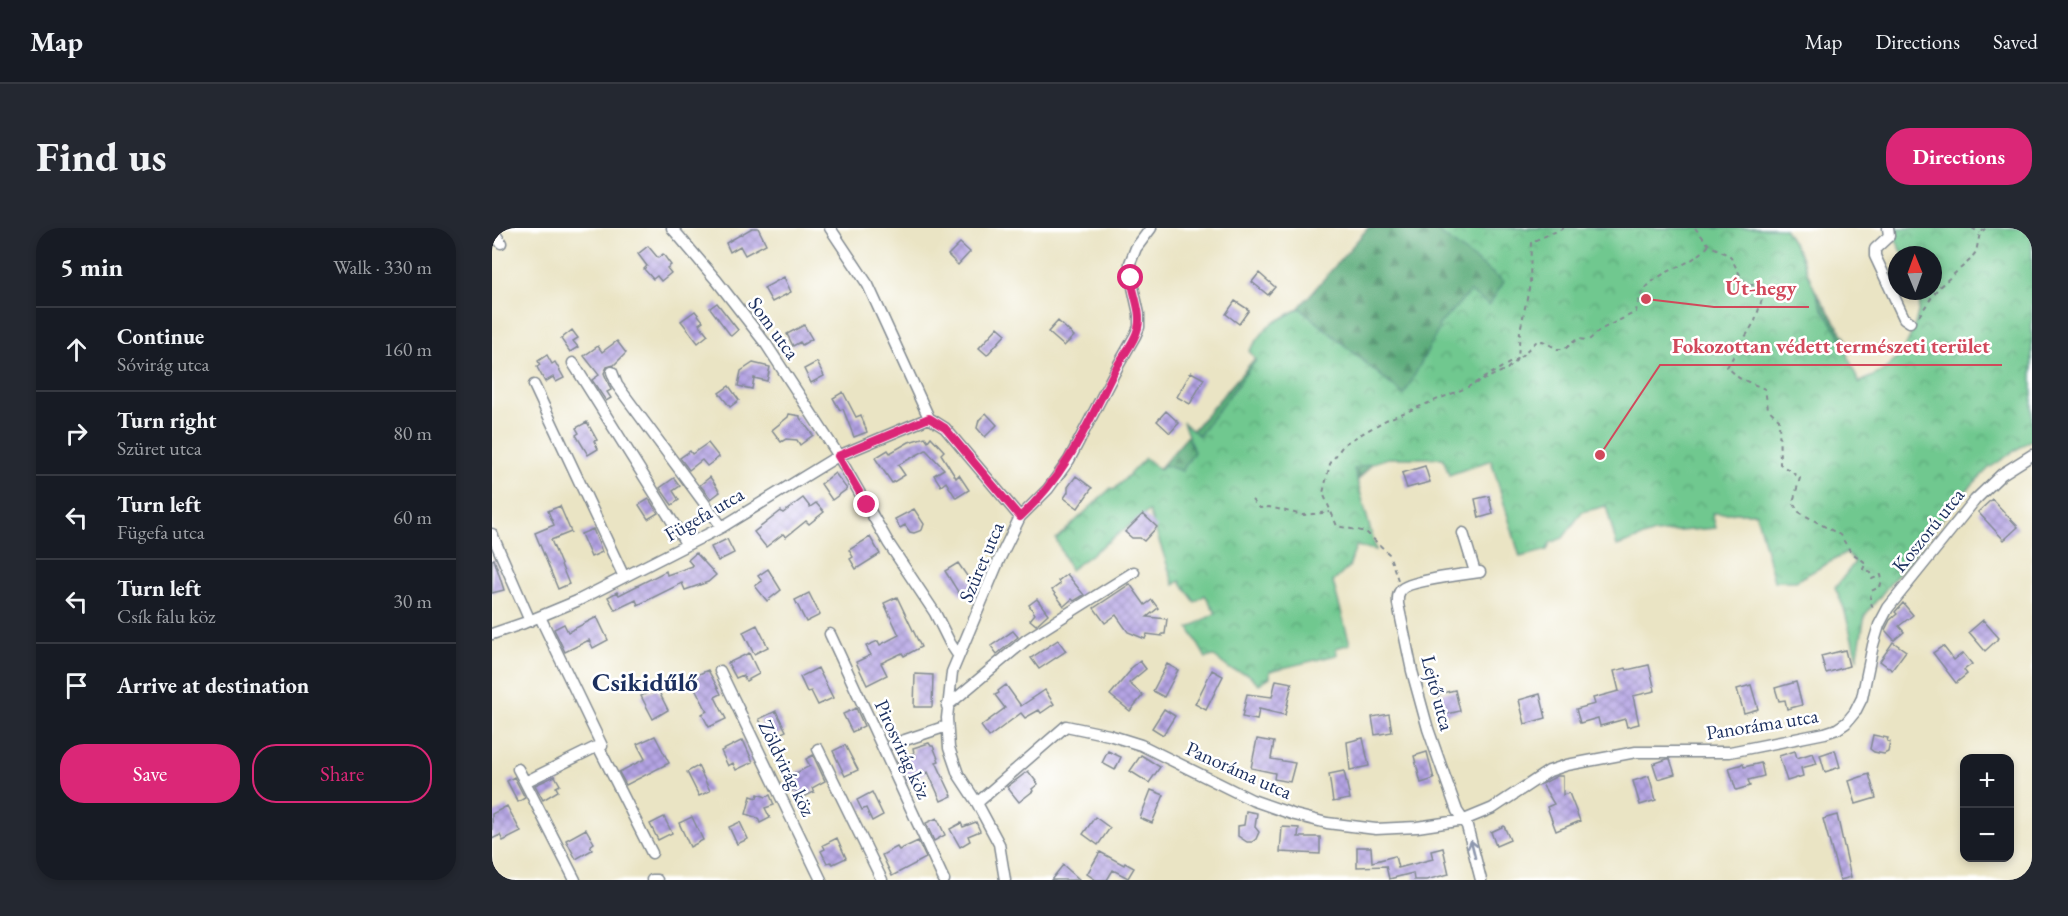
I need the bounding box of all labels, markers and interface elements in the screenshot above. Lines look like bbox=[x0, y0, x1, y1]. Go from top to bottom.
text: Map bbox=[30, 23, 83, 59]
text: Map bbox=[1805, 28, 1842, 55]
text: Directions bbox=[1875, 28, 1960, 55]
text: Saved bbox=[1993, 28, 2038, 55]
button: Directions bbox=[1886, 128, 2032, 185]
text: Find us bbox=[36, 129, 167, 184]
north arrow bbox=[1888, 246, 1942, 300]
text: 5 min bbox=[60, 250, 123, 284]
text: Walk · 330 m bbox=[333, 254, 432, 280]
route start bbox=[1117, 264, 1143, 290]
callout: Út-hegy bbox=[1714, 268, 1809, 307]
text: Út-hegy bbox=[1725, 274, 1798, 301]
street label: Som utca bbox=[742, 291, 806, 365]
text: Continue bbox=[117, 322, 204, 351]
callout: Fokozottan védett természeti terület bbox=[1660, 326, 2002, 365]
text: Fokozottan védett természeti terület bbox=[1672, 332, 1990, 359]
icon: ahead bbox=[60, 333, 93, 366]
text: 160 m bbox=[384, 336, 432, 362]
text: Sóvirág utca bbox=[117, 351, 210, 377]
text: Turn right bbox=[117, 406, 216, 435]
icon: right bbox=[60, 417, 93, 450]
text: 80 m bbox=[393, 420, 432, 446]
text: Szüret utca bbox=[117, 435, 202, 461]
street label: Fügefa utca bbox=[659, 481, 749, 547]
street label: Koszorú utca bbox=[1886, 482, 1970, 578]
text: Turn left bbox=[117, 490, 201, 519]
route end bbox=[853, 491, 879, 517]
icon: left bbox=[60, 501, 93, 534]
text: 60 m bbox=[393, 504, 432, 530]
street label: Szüret utca bbox=[952, 518, 1010, 606]
text: Fügefa utca bbox=[117, 519, 205, 545]
text: Turn left bbox=[117, 574, 201, 603]
icon: left bbox=[60, 585, 93, 618]
text: 30 m bbox=[393, 588, 432, 614]
text: Csík falu köz bbox=[117, 603, 216, 629]
street label: Lejtő utca bbox=[1416, 653, 1461, 733]
district label: Csikidűlő bbox=[592, 665, 698, 699]
icon: arrive bbox=[60, 669, 93, 702]
text: Arrive at destination bbox=[117, 671, 309, 700]
street label: Pirosvirág köz bbox=[869, 695, 937, 803]
street label: Panoráma utca bbox=[1704, 702, 1820, 746]
street label: Zöldvirág köz bbox=[752, 716, 822, 821]
street label: Panoráma utca bbox=[1182, 735, 1296, 805]
button: Save bbox=[60, 744, 240, 803]
button: Share bbox=[252, 744, 432, 803]
map controls bbox=[1960, 754, 2014, 862]
button: + bbox=[1960, 754, 2014, 808]
button: − bbox=[1960, 808, 2014, 862]
one-way arrow bbox=[1467, 840, 1479, 859]

